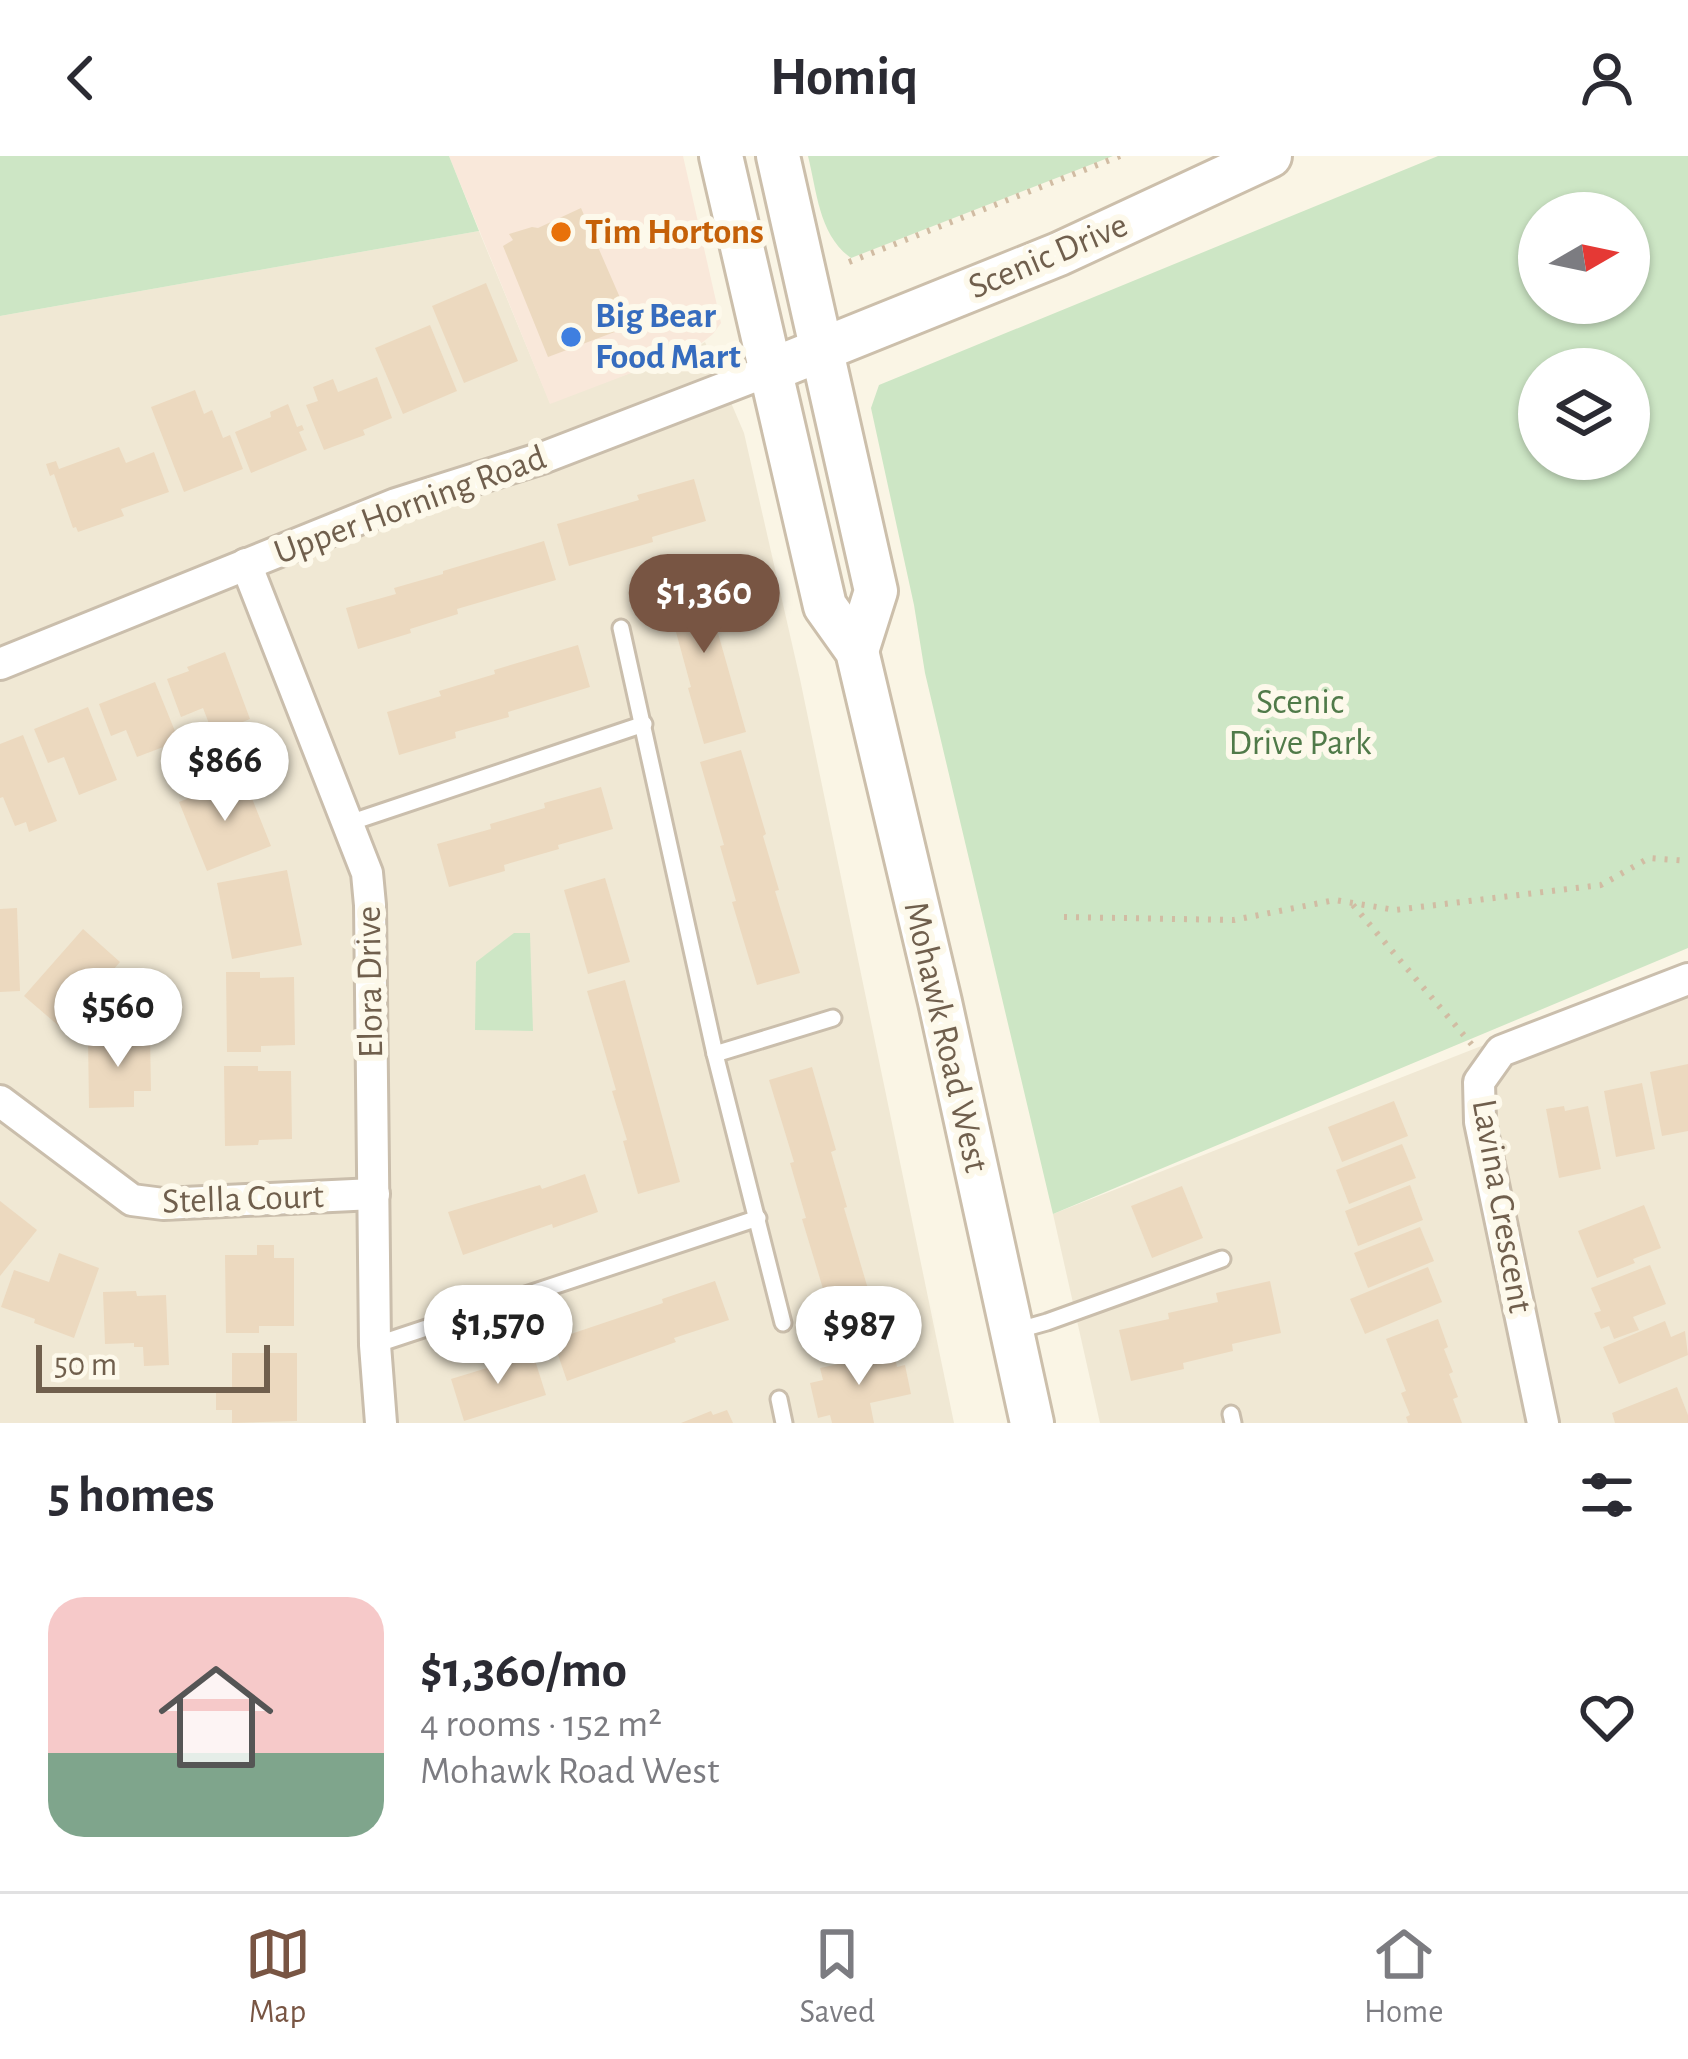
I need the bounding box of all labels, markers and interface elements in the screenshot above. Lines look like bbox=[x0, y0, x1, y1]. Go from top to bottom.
icon: back bbox=[48, 45, 114, 111]
icon: person bbox=[1574, 45, 1640, 111]
text: Homiq bbox=[770, 51, 918, 105]
north arrow bbox=[1518, 192, 1650, 324]
map controls bbox=[1518, 192, 1650, 480]
street label: Scenic Drive bbox=[963, 206, 1133, 306]
place label: Tim Hortons bbox=[585, 214, 764, 250]
marker: Tim Hortons bbox=[548, 219, 574, 245]
place label: Big Bear Food Mart bbox=[595, 298, 741, 375]
marker: Big Bear Food Mart bbox=[558, 324, 584, 350]
button: layers bbox=[1518, 348, 1650, 480]
street label: Upper Horning Road bbox=[269, 439, 551, 571]
pin: $1,360 bbox=[606, 554, 802, 656]
text: $1,360 bbox=[656, 573, 752, 612]
park label: Scenic Drive Park bbox=[1229, 684, 1372, 761]
pin: $866 bbox=[154, 722, 296, 824]
text: $866 bbox=[188, 741, 262, 780]
street label: Mohawk Road West bbox=[897, 898, 995, 1176]
street label: Elora Drive bbox=[351, 906, 389, 1058]
pin: $560 bbox=[47, 968, 189, 1070]
text: $560 bbox=[81, 987, 155, 1026]
street label: Lavina Crescent bbox=[1465, 1096, 1539, 1316]
street label: Stella Court bbox=[162, 1178, 325, 1220]
pin: $1,570 bbox=[400, 1285, 596, 1387]
pin: $987 bbox=[788, 1286, 930, 1388]
text: $1,570 bbox=[451, 1304, 545, 1343]
text: $987 bbox=[823, 1305, 895, 1344]
scale bar bbox=[36, 1339, 270, 1392]
text: 50 m bbox=[54, 1349, 117, 1382]
icon: filters bbox=[1574, 1462, 1640, 1528]
text: 5 homes bbox=[48, 1470, 215, 1521]
icon: home bbox=[144, 1645, 288, 1789]
text: $1,360/mo bbox=[420, 1645, 627, 1696]
icon: heart bbox=[1574, 1684, 1640, 1750]
text: 4 rooms · 152 m² bbox=[420, 1705, 662, 1744]
text: Mohawk Road West bbox=[420, 1752, 719, 1791]
tab: Map bbox=[245, 1921, 311, 2033]
tab: Saved bbox=[800, 1921, 875, 2033]
tab: Home bbox=[1364, 1921, 1443, 2033]

